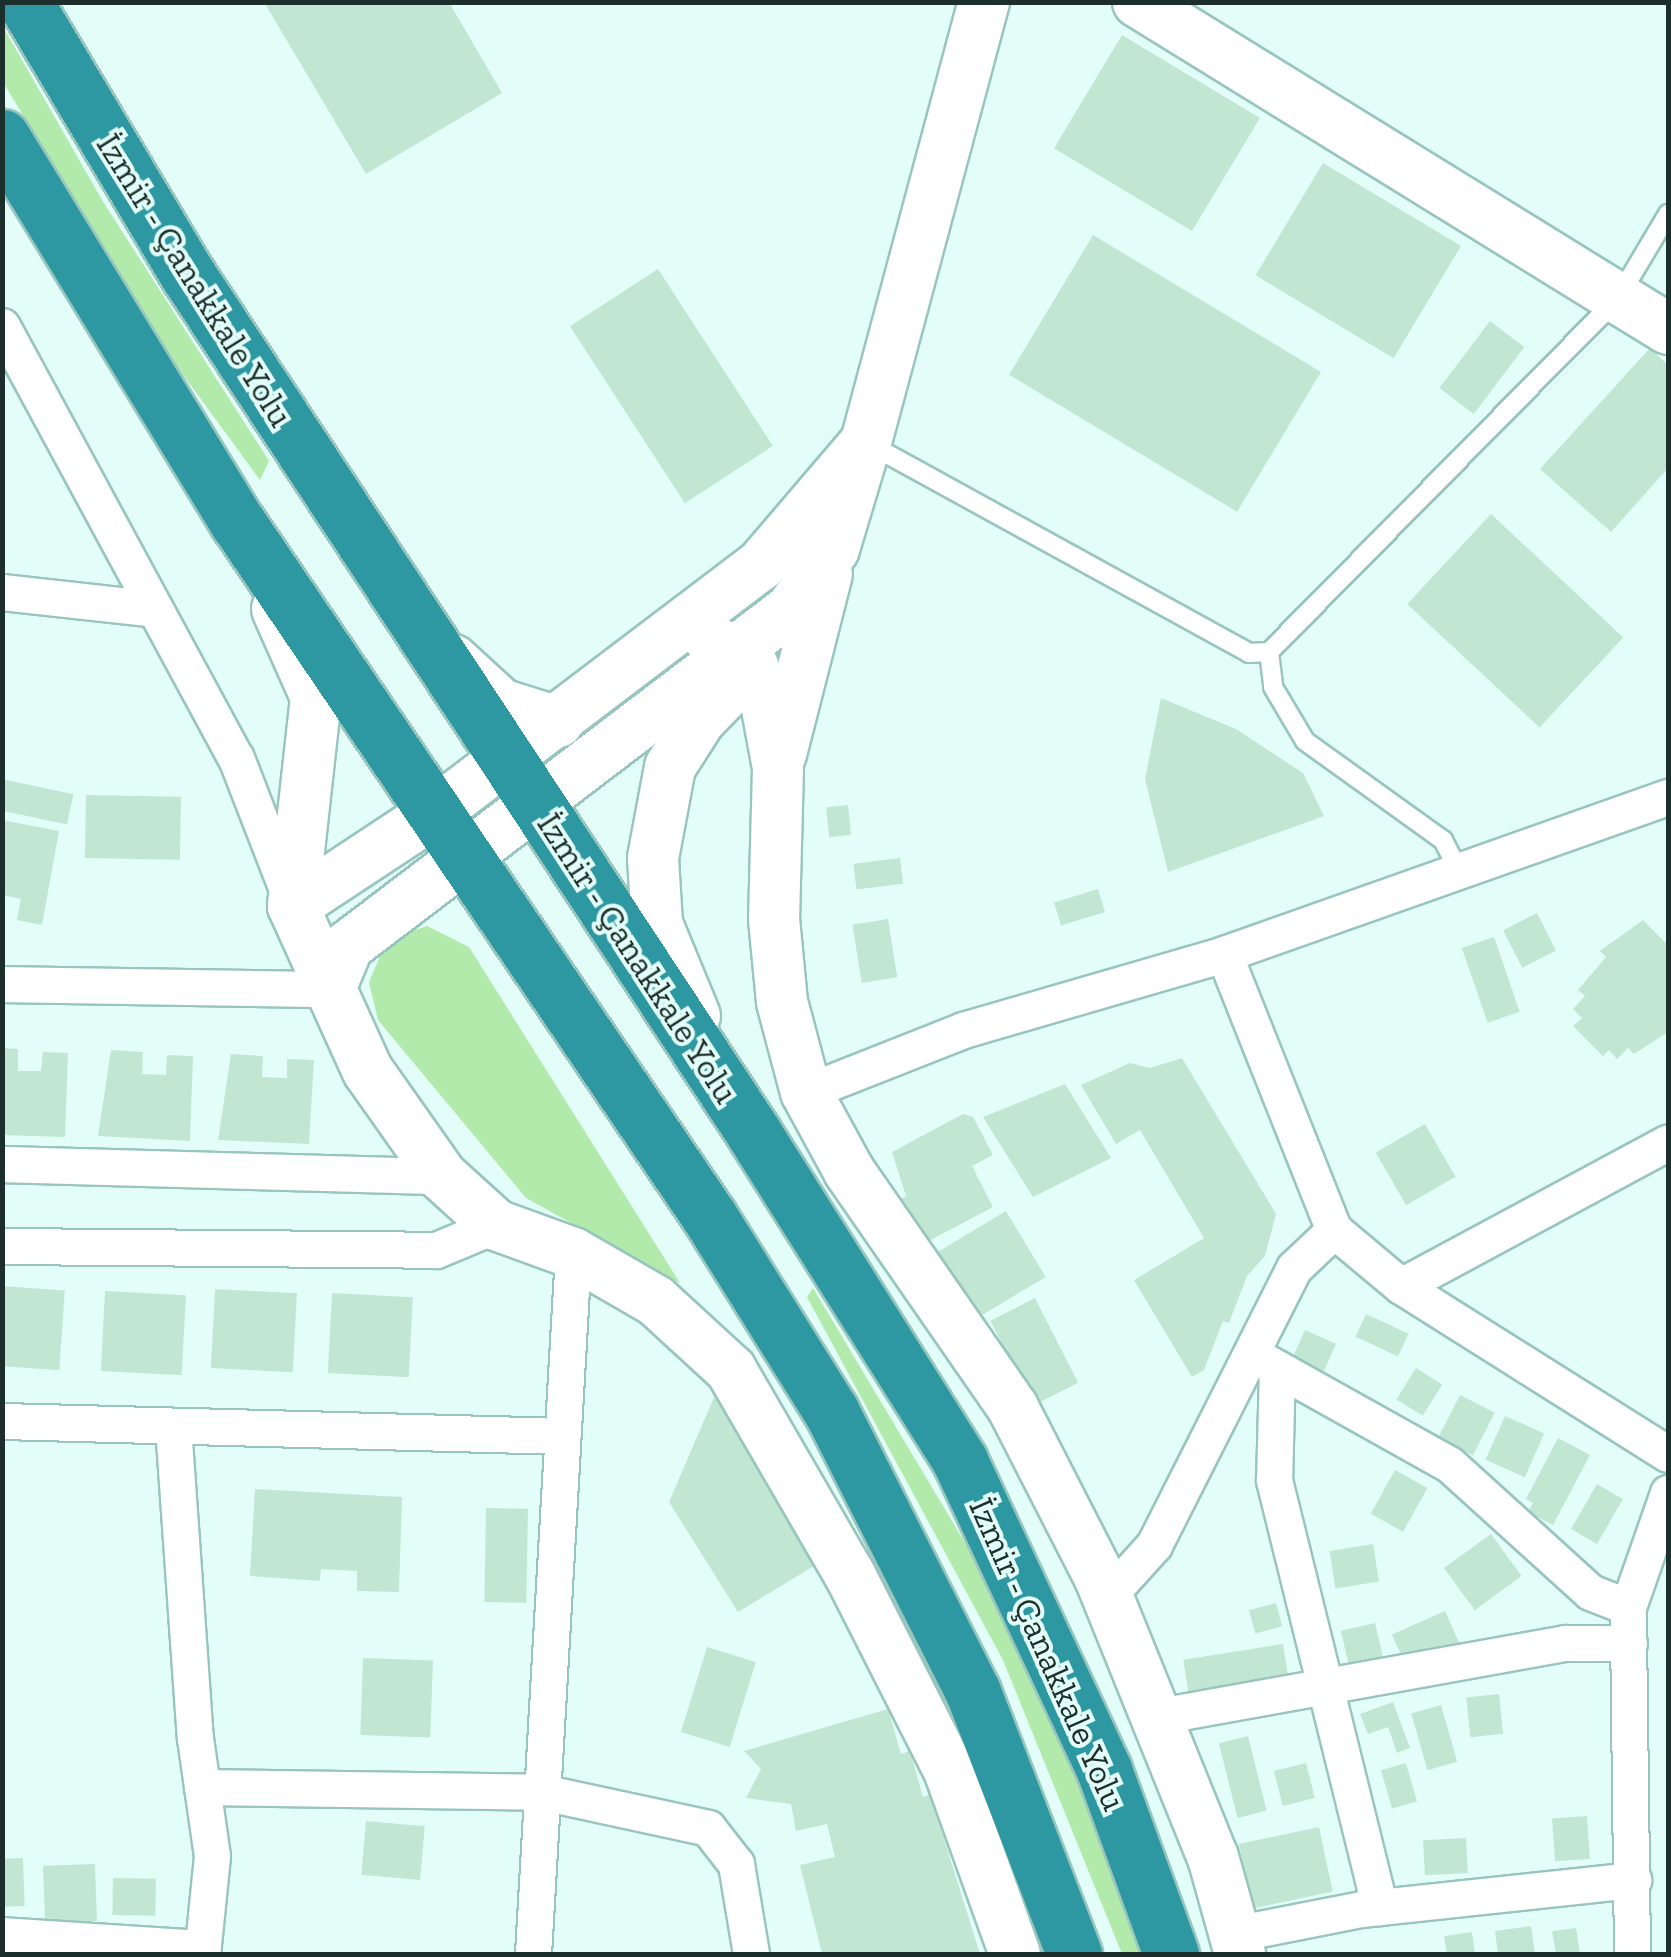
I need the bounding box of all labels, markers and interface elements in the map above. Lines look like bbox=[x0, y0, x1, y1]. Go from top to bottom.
street label: İzmir - Çanakkale Yolu bbox=[87, 125, 303, 435]
street label: İzmir - Çanakkale Yolu bbox=[528, 804, 748, 1112]
street label: İzmir - Çanakkale Yolu bbox=[960, 1490, 1136, 1818]

